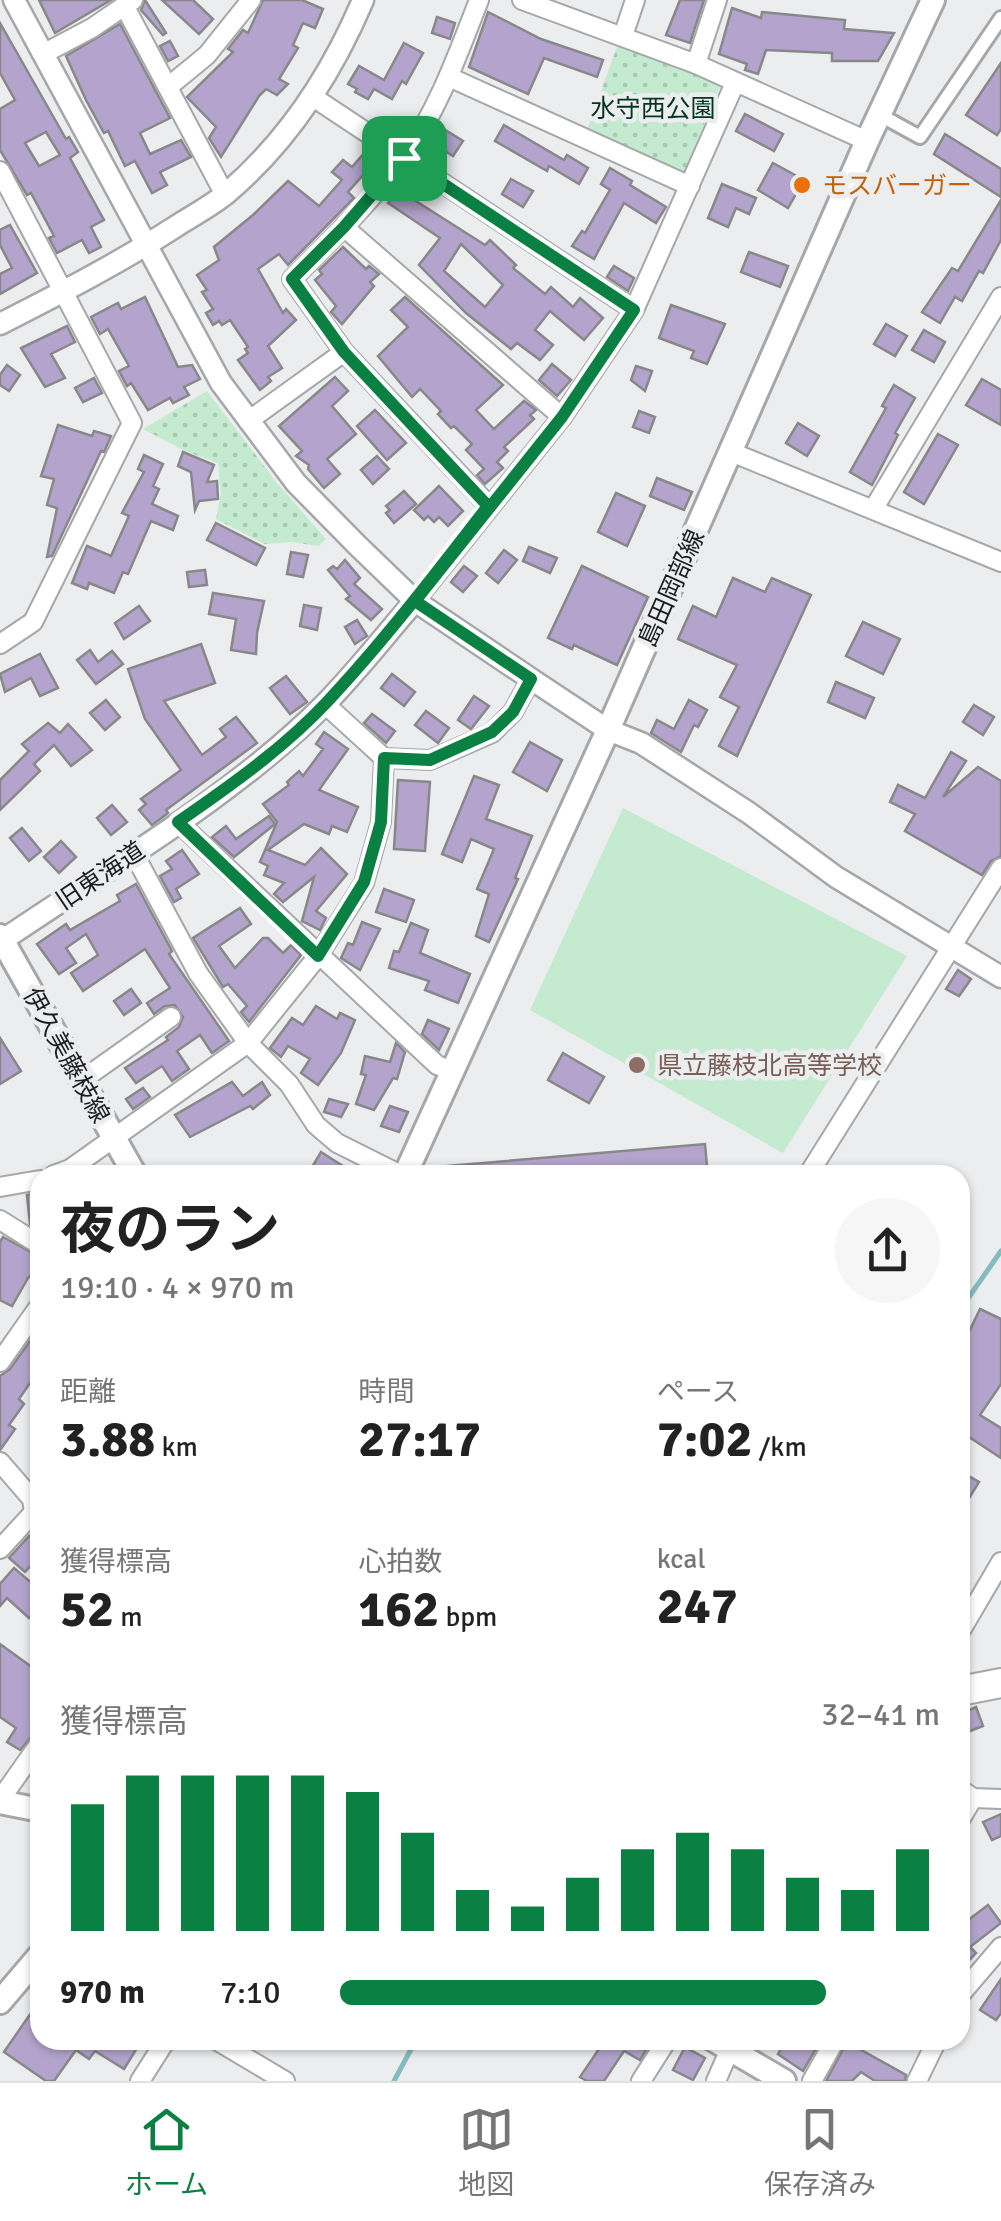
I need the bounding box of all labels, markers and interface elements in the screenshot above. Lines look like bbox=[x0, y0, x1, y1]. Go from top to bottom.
park label: 水守西公園 bbox=[590, 93, 716, 124]
pin bbox=[362, 116, 447, 201]
icon: arrive bbox=[377, 131, 432, 186]
place label: モスバーガー bbox=[822, 170, 972, 201]
marker: モスバーガー bbox=[791, 174, 813, 196]
street label: 島田岡部線 bbox=[632, 525, 711, 652]
street label: 旧東海道 bbox=[50, 835, 150, 916]
street label: 伊久美藤枝線 bbox=[17, 982, 116, 1128]
place label: 県立藤枝北高等学校 bbox=[657, 1050, 882, 1081]
marker: 県立藤枝北高等学校 bbox=[626, 1054, 648, 1076]
text: 夜のラン bbox=[60, 1196, 280, 1264]
button: share bbox=[835, 1198, 940, 1303]
text: 19:10 · 4 × 970 m bbox=[60, 1268, 295, 1307]
text: 距離 bbox=[60, 1375, 116, 1409]
text: 時間 bbox=[358, 1375, 414, 1409]
text: ペース bbox=[657, 1375, 739, 1409]
text: 3.88 bbox=[60, 1409, 155, 1471]
text: 27:17 bbox=[358, 1409, 481, 1471]
text: 7:02 bbox=[657, 1409, 752, 1471]
text: km bbox=[155, 1430, 198, 1464]
text: /km bbox=[752, 1430, 807, 1464]
text: kcal bbox=[657, 1542, 706, 1576]
text: 獲得標高 bbox=[60, 1545, 172, 1579]
text: 心拍数 bbox=[358, 1545, 442, 1579]
text: 247 bbox=[657, 1576, 738, 1638]
text: 52 bbox=[60, 1579, 114, 1641]
text: 162 bbox=[358, 1579, 439, 1641]
text: m bbox=[114, 1600, 143, 1634]
text: bpm bbox=[439, 1600, 497, 1634]
text: 32–41 m bbox=[821, 1695, 940, 1734]
text: 獲得標高 bbox=[60, 1702, 188, 1741]
text: 970 m bbox=[60, 1973, 145, 2012]
text: 7:10 bbox=[220, 1973, 280, 2012]
tab: ホーム bbox=[125, 2102, 208, 2202]
tab: 地図 bbox=[458, 2102, 514, 2202]
tab: 保存済み bbox=[764, 2102, 876, 2202]

